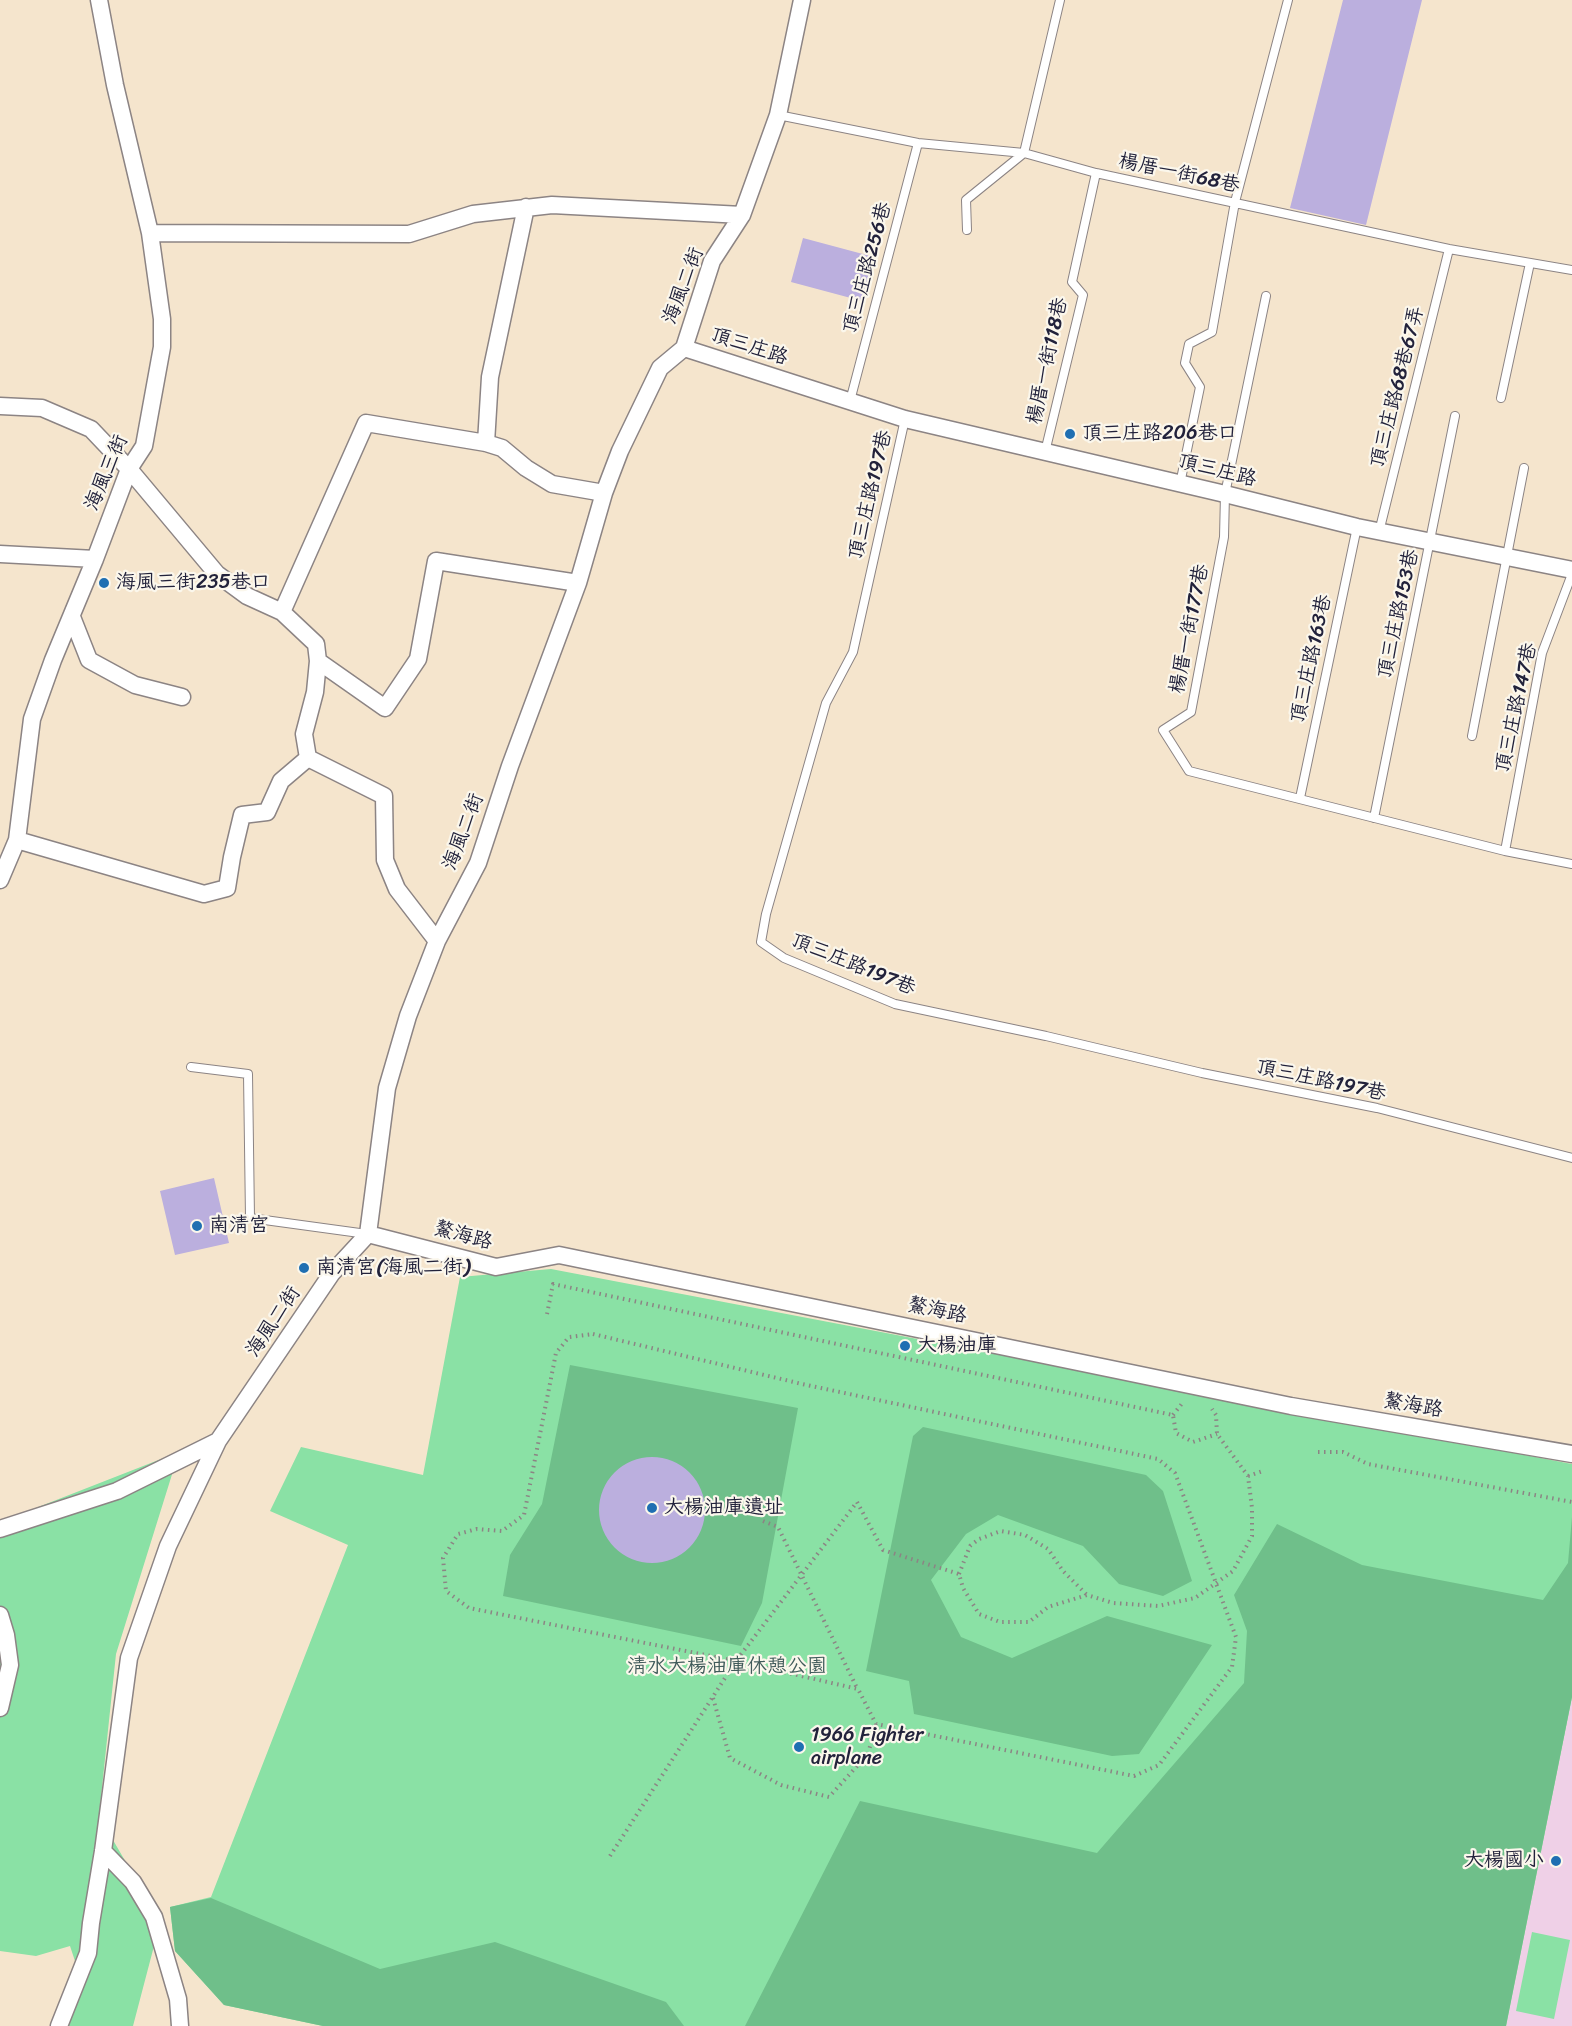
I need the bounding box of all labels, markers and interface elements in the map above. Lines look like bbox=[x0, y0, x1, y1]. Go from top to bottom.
street label: 楊厝一街68巷 bbox=[1116, 149, 1242, 199]
street label: 頂三庄路256巷 bbox=[839, 200, 897, 336]
street label: 海風二街 bbox=[658, 244, 710, 328]
street label: 楊厝一街118巷 bbox=[1023, 295, 1073, 427]
street label: 頂三庄路68巷67弄 bbox=[1366, 303, 1430, 471]
street label: 頂三庄路 bbox=[707, 323, 791, 371]
place label: 頂三庄路206巷口 bbox=[1082, 422, 1238, 446]
marker: 頂三庄路206巷口 bbox=[1063, 427, 1077, 441]
street label: 頂三庄路197巷 bbox=[844, 428, 898, 562]
street label: 海風三街 bbox=[80, 431, 134, 515]
street label: 頂三庄路 bbox=[1175, 450, 1259, 492]
street label: 頂三庄路153巷 bbox=[1374, 547, 1424, 681]
street label: 楊厝一街177巷 bbox=[1166, 562, 1214, 696]
place label: 海風三街235巷口 bbox=[116, 571, 271, 595]
marker: 海風三街235巷口 bbox=[97, 576, 111, 590]
street label: 頂三庄路163巷 bbox=[1287, 592, 1337, 726]
street label: 頂三庄路147巷 bbox=[1491, 641, 1543, 775]
street label: 海風二街 bbox=[438, 790, 490, 874]
street label: 頂三庄路197巷 bbox=[787, 929, 919, 1001]
street label: 頂三庄路197巷 bbox=[1254, 1056, 1388, 1106]
place label: 南清宮 bbox=[209, 1214, 269, 1238]
street label: 鰲海路 bbox=[431, 1217, 495, 1255]
marker: 南清宮 bbox=[190, 1219, 204, 1233]
place label: 南清宮(海風二街) bbox=[316, 1256, 470, 1280]
marker: 南清宮(海風二街) bbox=[297, 1261, 311, 1275]
street label: 海風二街 bbox=[242, 1282, 306, 1362]
street label: 鰲海路 bbox=[905, 1293, 969, 1329]
place label: 大楊油庫 bbox=[917, 1334, 997, 1358]
marker: 大楊油庫 bbox=[898, 1339, 912, 1353]
street label: 鰲海路 bbox=[1381, 1389, 1445, 1423]
place label: 大楊油庫遺址 bbox=[664, 1496, 784, 1520]
marker: 大楊油庫遺址 bbox=[645, 1501, 659, 1515]
park label: 清水大楊油庫休憩公園 bbox=[627, 1655, 827, 1679]
place label: 1966 Fighter airplane bbox=[811, 1724, 923, 1771]
marker: 1966 Fighter airplane bbox=[792, 1740, 806, 1754]
place label: 大楊國小 bbox=[1464, 1849, 1544, 1873]
marker: 大楊國小 bbox=[1549, 1854, 1563, 1868]

